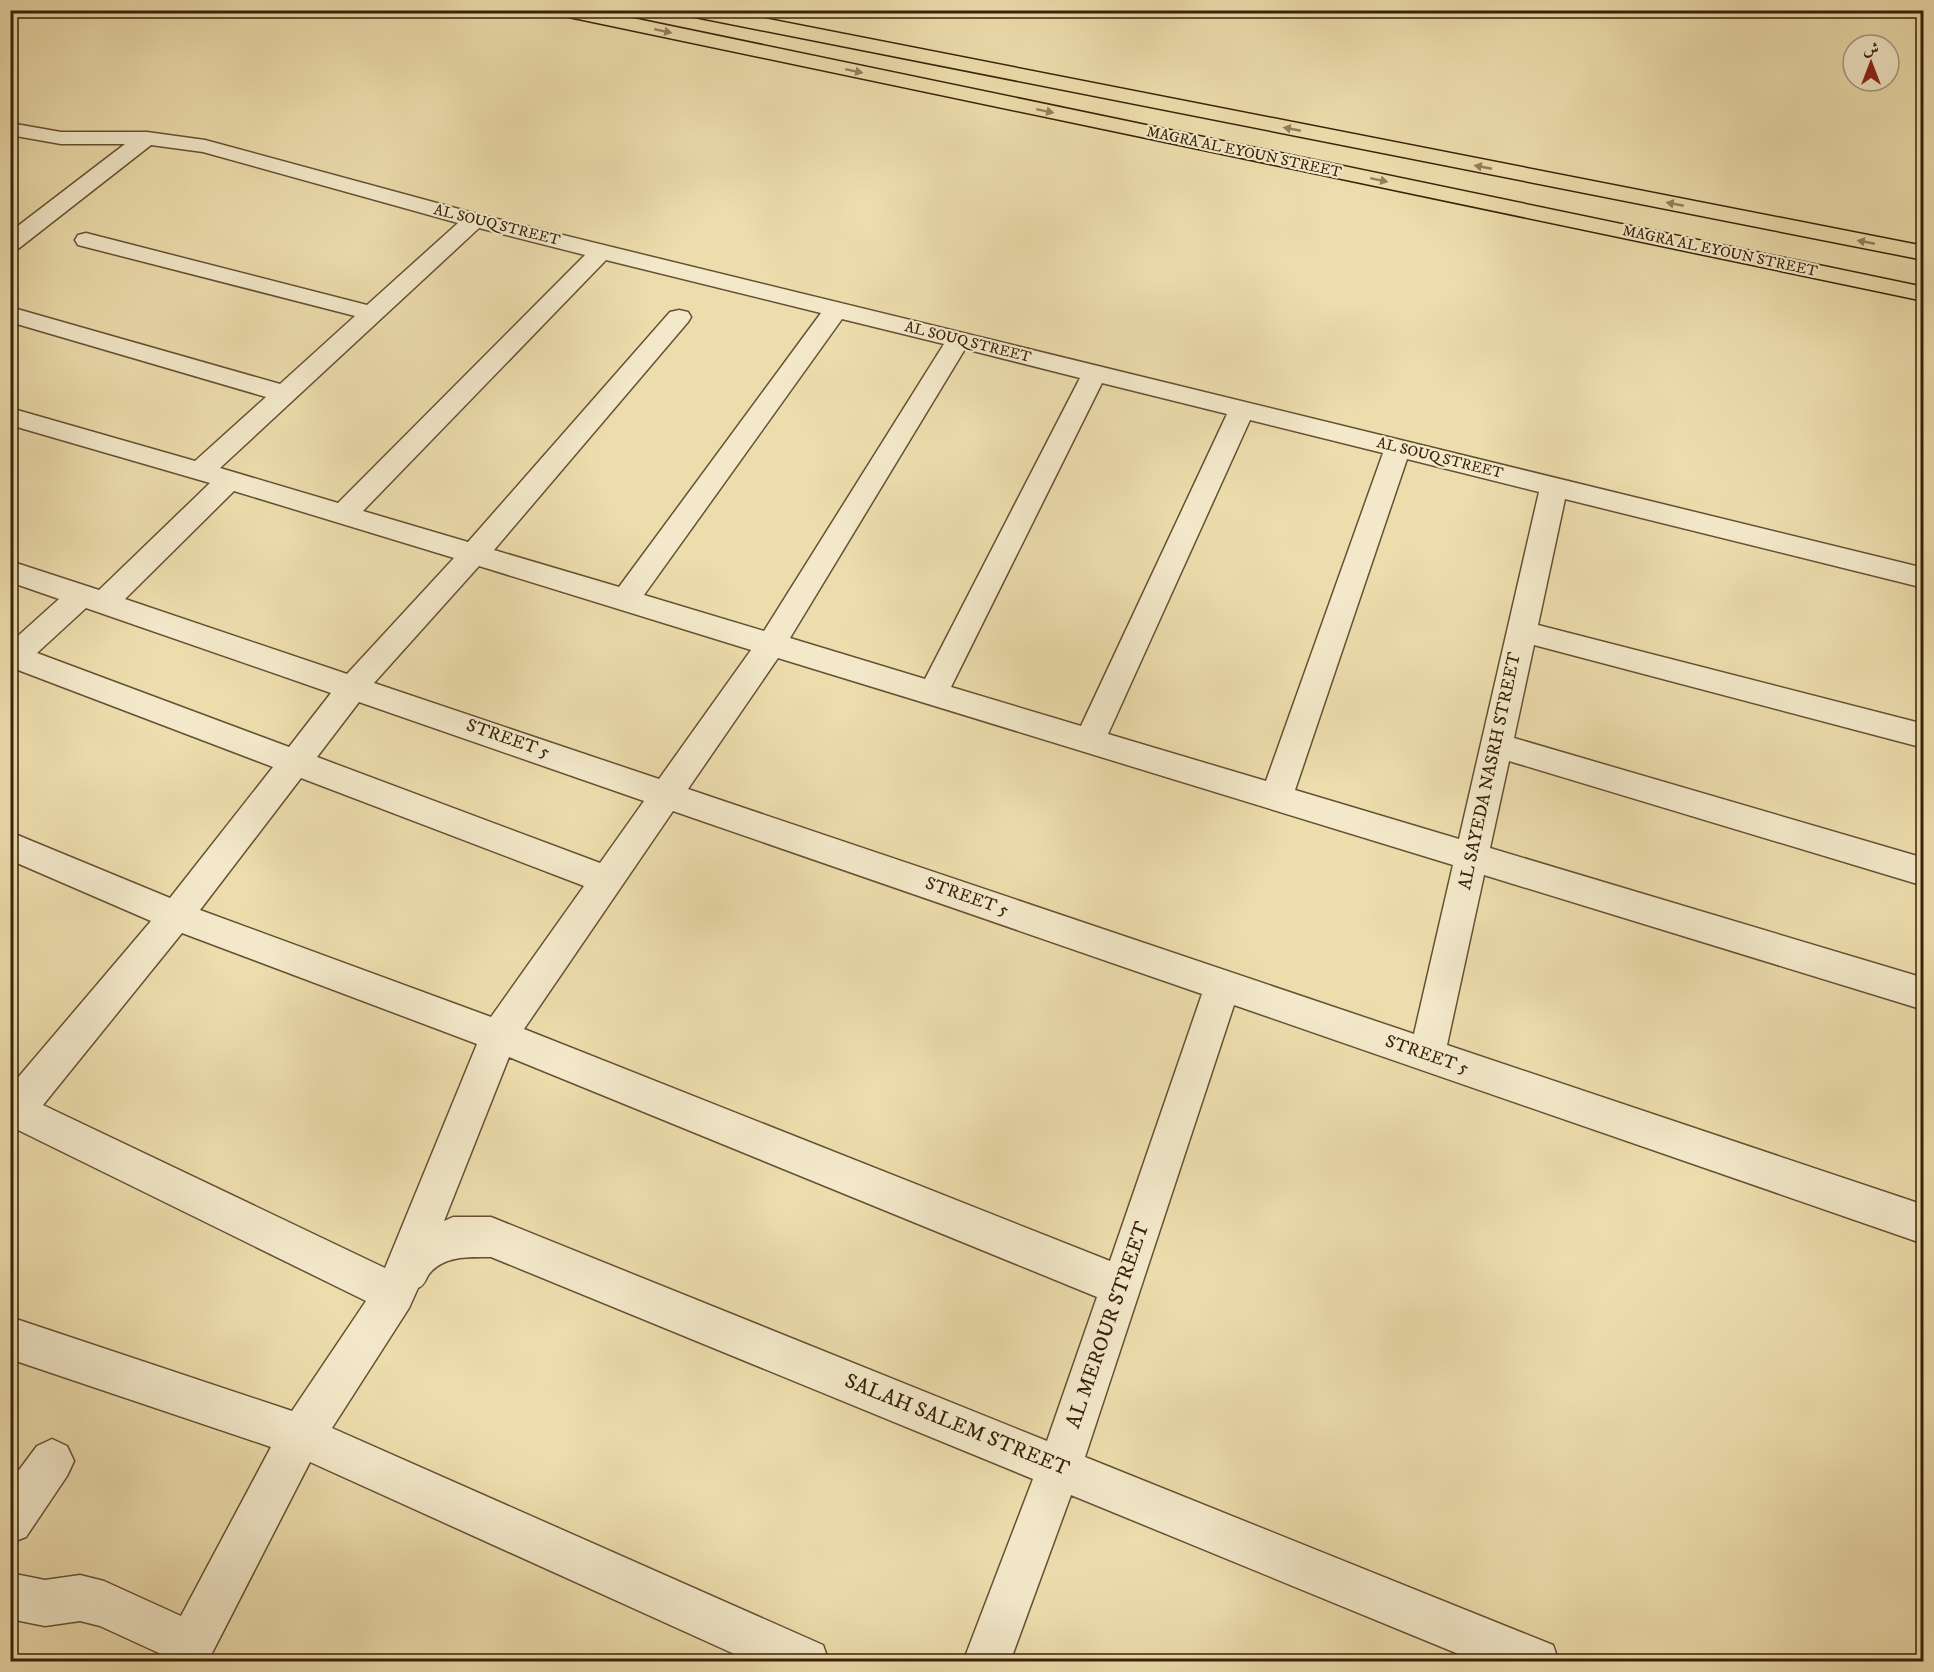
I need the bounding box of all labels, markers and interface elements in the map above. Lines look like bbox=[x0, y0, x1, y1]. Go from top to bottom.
one-way arrow bbox=[653, 27, 672, 36]
north arrow bbox=[1841, 33, 1901, 93]
text: ش bbox=[1863, 39, 1879, 59]
one-way arrow bbox=[844, 67, 863, 76]
one-way arrow bbox=[1035, 107, 1054, 116]
street label: MAGRA AL EYOUN STREET bbox=[1145, 122, 1344, 182]
one-way arrow bbox=[1282, 124, 1301, 133]
one-way arrow bbox=[1474, 162, 1493, 171]
one-way arrow bbox=[1370, 176, 1389, 186]
one-way arrow bbox=[1665, 199, 1684, 208]
street label: AL SOUQ STREET bbox=[432, 200, 563, 250]
street label: MAGRA AL EYOUN STREET bbox=[1621, 221, 1820, 281]
one-way arrow bbox=[1856, 237, 1875, 246]
street label: AL SOUQ STREET bbox=[903, 317, 1034, 367]
street label: AL SOUQ STREET bbox=[1375, 433, 1506, 483]
street label: AL SAYEDA NASRH STREET bbox=[1454, 650, 1526, 892]
street label: STREET 5 bbox=[463, 714, 553, 764]
street label: STREET 5 bbox=[922, 872, 1012, 922]
street label: STREET 5 bbox=[1382, 1030, 1472, 1080]
street label: AL MEROUR STREET bbox=[1060, 1218, 1156, 1432]
street label: SALAH SALEM STREET bbox=[841, 1368, 1073, 1482]

